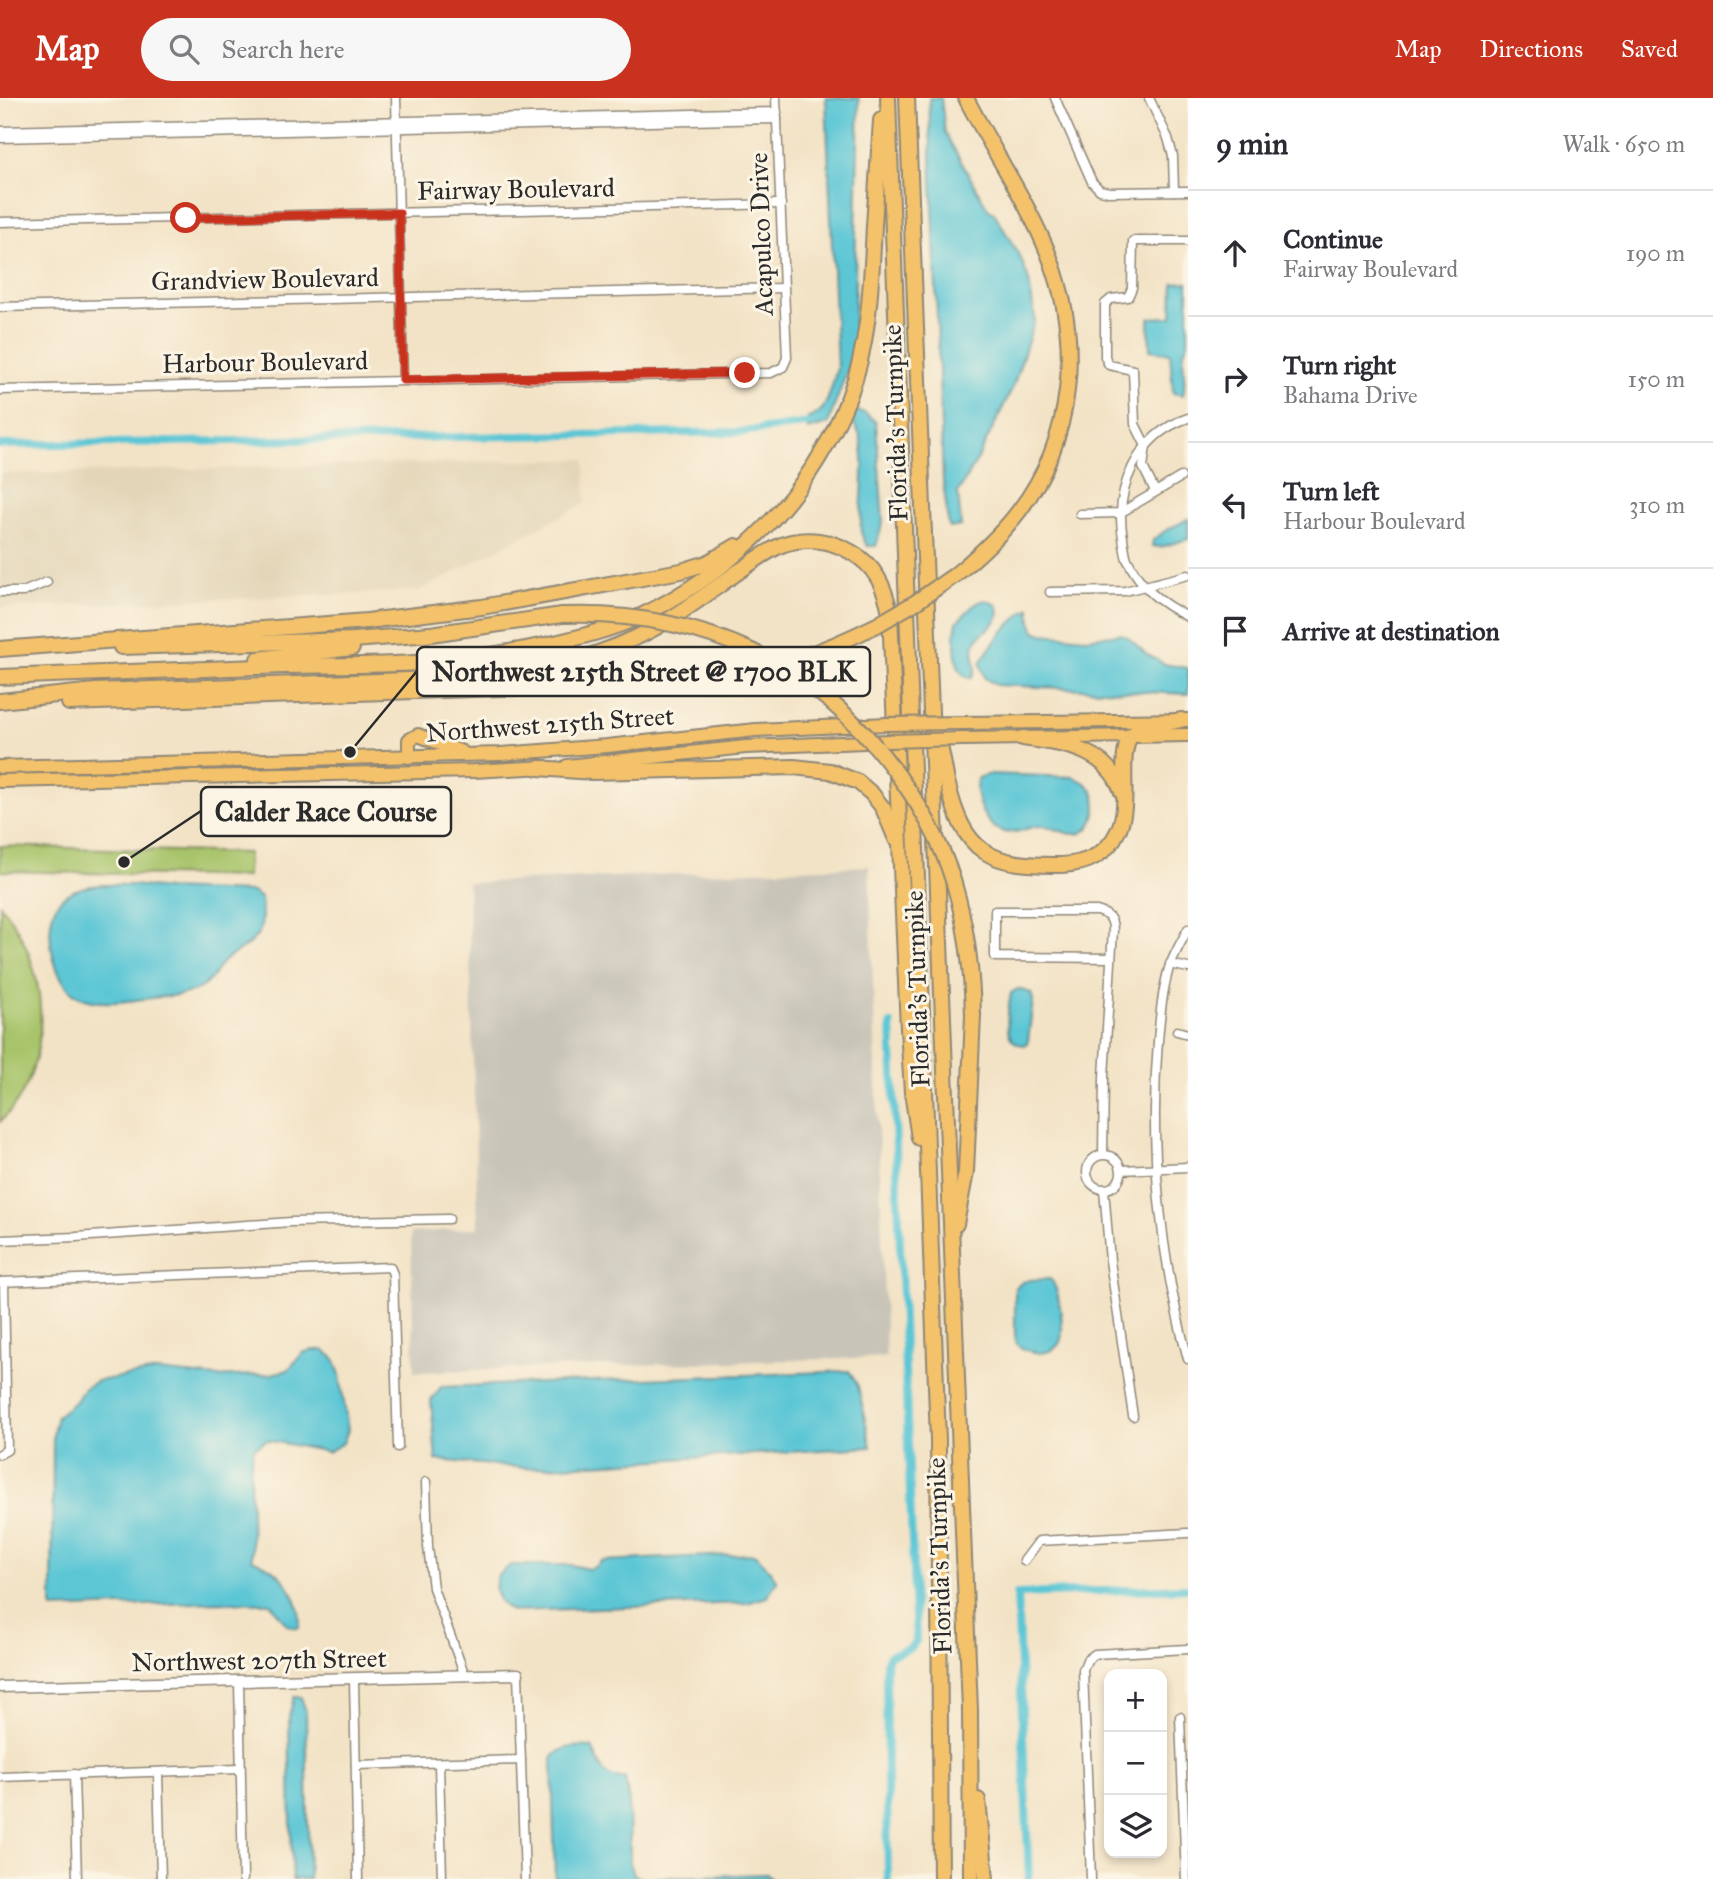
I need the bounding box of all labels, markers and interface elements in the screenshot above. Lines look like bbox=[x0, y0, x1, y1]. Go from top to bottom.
search box bbox=[141, 18, 631, 81]
text: Map bbox=[35, 29, 99, 69]
icon: search bbox=[165, 30, 203, 68]
text: Search here bbox=[221, 33, 345, 65]
text: Map bbox=[1395, 34, 1442, 64]
text: Directions bbox=[1480, 34, 1583, 64]
text: Saved bbox=[1621, 34, 1678, 64]
text: 9 min bbox=[1216, 126, 1288, 162]
text: Walk · 650 m bbox=[1563, 130, 1685, 158]
street label: Acapulco Drive bbox=[742, 152, 780, 317]
street label: Fairway Boulevard bbox=[417, 171, 615, 207]
route start bbox=[170, 202, 201, 233]
text: Continue bbox=[1283, 223, 1383, 255]
icon: ahead bbox=[1216, 234, 1254, 272]
text: 190 m bbox=[1626, 239, 1685, 267]
text: Fairway Boulevard bbox=[1283, 255, 1458, 283]
street label: Grandview Boulevard bbox=[151, 261, 379, 297]
street label: Florida's Turnpike bbox=[876, 324, 914, 522]
street label: Harbour Boulevard bbox=[162, 344, 368, 380]
text: Turn right bbox=[1283, 349, 1396, 381]
route end bbox=[729, 357, 760, 388]
icon: right bbox=[1216, 360, 1254, 398]
text: 150 m bbox=[1628, 365, 1685, 393]
text: Bahama Drive bbox=[1283, 381, 1418, 409]
text: Turn left bbox=[1283, 475, 1379, 507]
icon: left bbox=[1216, 486, 1254, 524]
text: 310 m bbox=[1629, 491, 1685, 519]
text: Harbour Boulevard bbox=[1283, 507, 1466, 535]
icon: arrive bbox=[1216, 612, 1254, 650]
text: Arrive at destination bbox=[1283, 615, 1500, 647]
callout: Northwest 215th Street @ 1700 BLK bbox=[417, 647, 870, 696]
text: Northwest 215th Street @ 1700 BLK bbox=[432, 654, 858, 689]
street label: Northwest 215th Street bbox=[425, 699, 675, 749]
callout: Calder Race Course bbox=[201, 787, 451, 836]
text: Calder Race Course bbox=[215, 794, 438, 829]
street label: Florida's Turnpike bbox=[898, 890, 936, 1088]
street label: Florida's Turnpike bbox=[920, 1457, 958, 1655]
street label: Northwest 207th Street bbox=[131, 1642, 387, 1678]
map controls bbox=[1104, 1669, 1167, 1858]
button: + bbox=[1104, 1669, 1167, 1732]
button: − bbox=[1104, 1732, 1167, 1795]
button: layers bbox=[1104, 1795, 1167, 1858]

